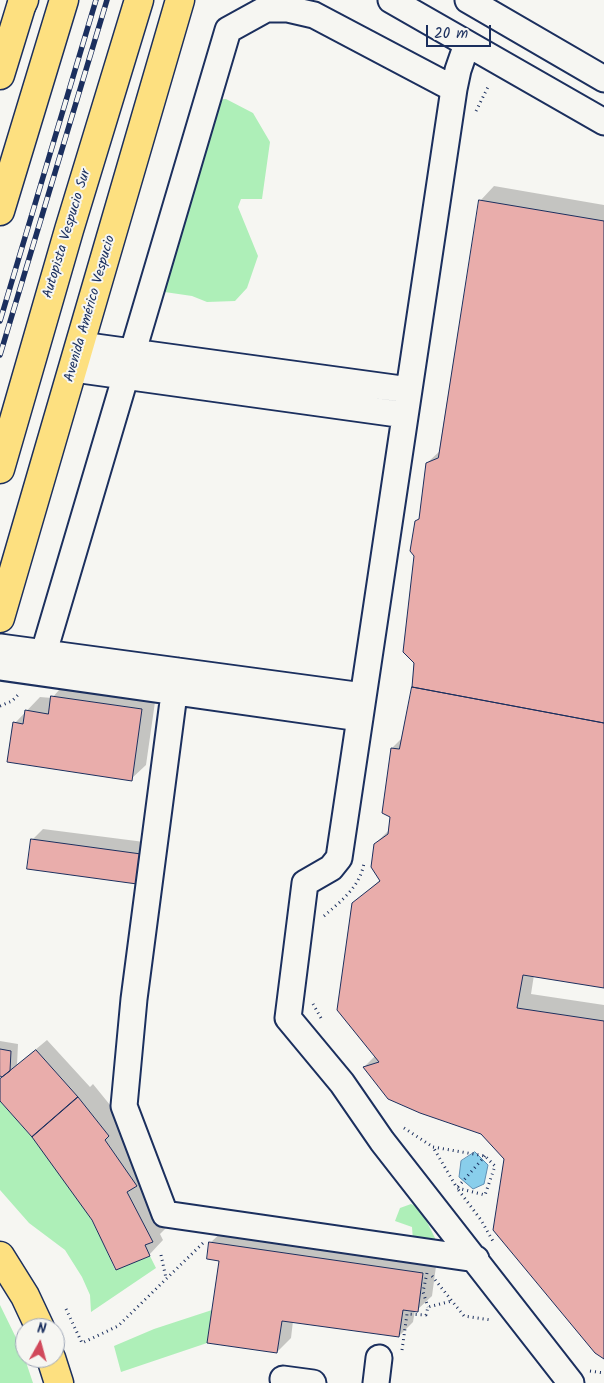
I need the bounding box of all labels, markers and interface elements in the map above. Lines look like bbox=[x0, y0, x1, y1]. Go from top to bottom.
scale bar bbox=[429, 15, 494, 47]
text: 20 m bbox=[434, 22, 468, 46]
street label: Autopista Vespucio Sur bbox=[40, 167, 96, 301]
street label: Avenida Américo Vespucio bbox=[62, 234, 120, 384]
north arrow bbox=[15, 1318, 65, 1368]
text: N bbox=[36, 1318, 47, 1341]

